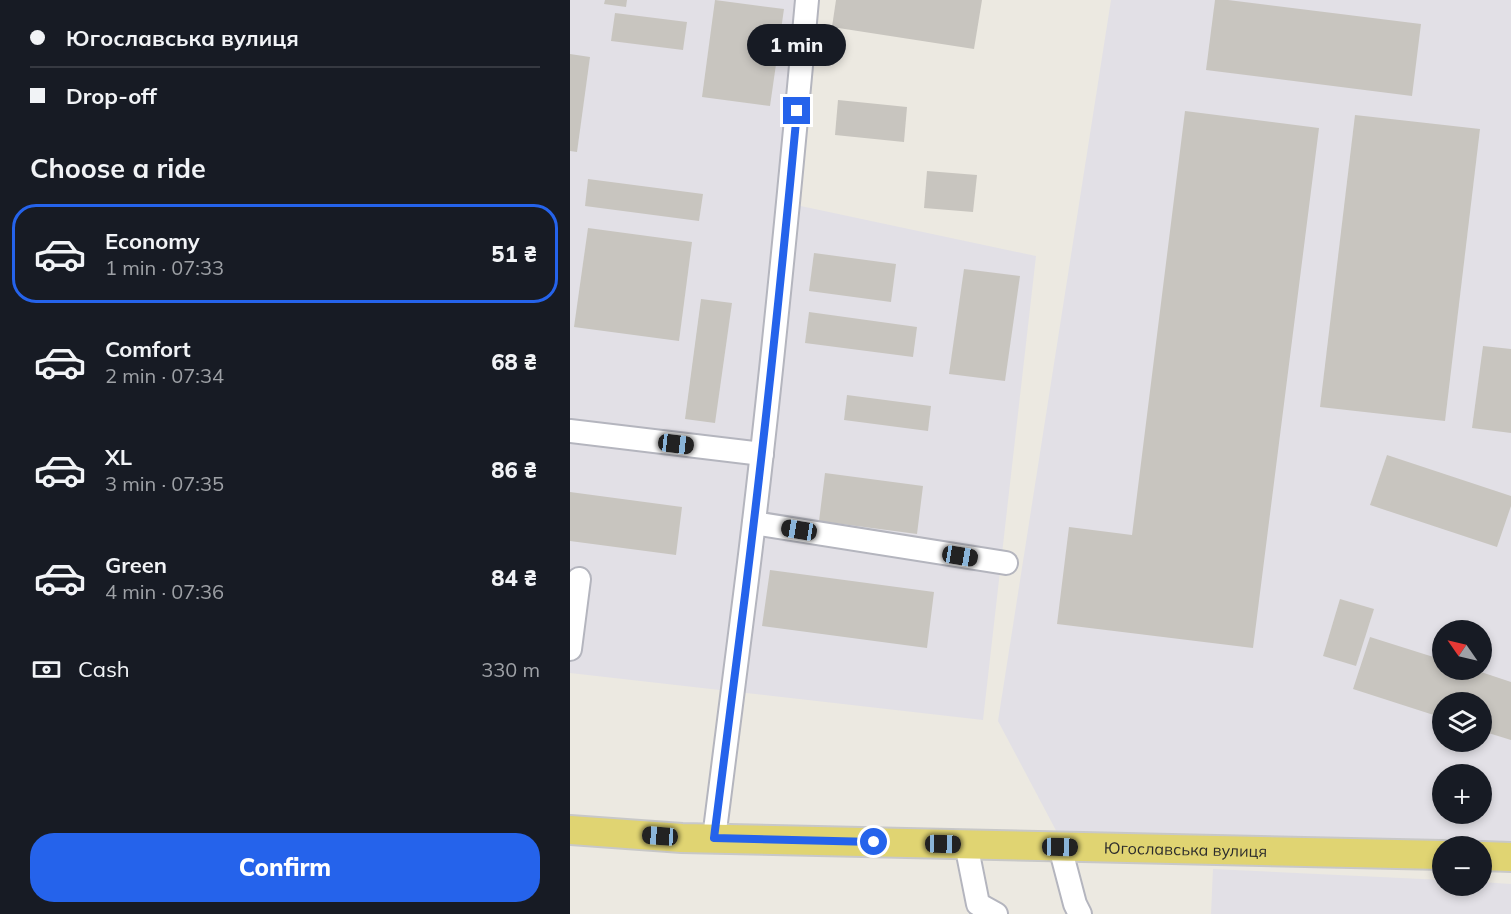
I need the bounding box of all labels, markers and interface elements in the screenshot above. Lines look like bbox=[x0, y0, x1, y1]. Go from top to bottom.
text: Югославська вулиця bbox=[66, 24, 299, 52]
callout: 1 min bbox=[748, 24, 846, 66]
text: 1 min bbox=[770, 32, 823, 57]
text: Drop-off bbox=[66, 82, 157, 110]
route end bbox=[783, 97, 810, 124]
text: Choose a ride bbox=[30, 151, 206, 185]
icon: car bbox=[33, 227, 87, 281]
text: Economy bbox=[105, 227, 200, 255]
text: 51 ₴ bbox=[491, 240, 537, 268]
text: 1 min · 07:33 bbox=[105, 255, 224, 280]
icon: car bbox=[33, 335, 87, 389]
text: Comfort bbox=[105, 335, 191, 363]
text: 68 ₴ bbox=[491, 348, 537, 376]
text: 2 min · 07:34 bbox=[105, 363, 224, 388]
car bbox=[657, 433, 695, 455]
icon: car bbox=[33, 443, 87, 497]
text: XL bbox=[105, 443, 132, 471]
text: 86 ₴ bbox=[491, 456, 537, 484]
text: 3 min · 07:35 bbox=[105, 471, 224, 496]
car bbox=[780, 518, 818, 542]
car bbox=[941, 544, 979, 568]
icon: car bbox=[33, 551, 87, 605]
text: Green bbox=[105, 551, 167, 579]
text: 84 ₴ bbox=[491, 564, 537, 592]
text: 4 min · 07:36 bbox=[105, 579, 224, 604]
north arrow bbox=[1432, 620, 1492, 680]
map controls bbox=[1432, 620, 1492, 896]
icon: cash bbox=[30, 653, 63, 686]
text: Cash bbox=[78, 655, 130, 683]
text: 330 m bbox=[481, 657, 540, 682]
button: layers bbox=[1432, 692, 1492, 752]
button: + bbox=[1432, 764, 1492, 824]
car bbox=[641, 826, 679, 846]
route start bbox=[860, 828, 887, 855]
button: Confirm bbox=[30, 833, 540, 902]
car bbox=[925, 835, 961, 853]
button: − bbox=[1432, 836, 1492, 896]
street label: Югославська вулиця bbox=[1104, 837, 1267, 861]
car bbox=[1042, 838, 1078, 856]

